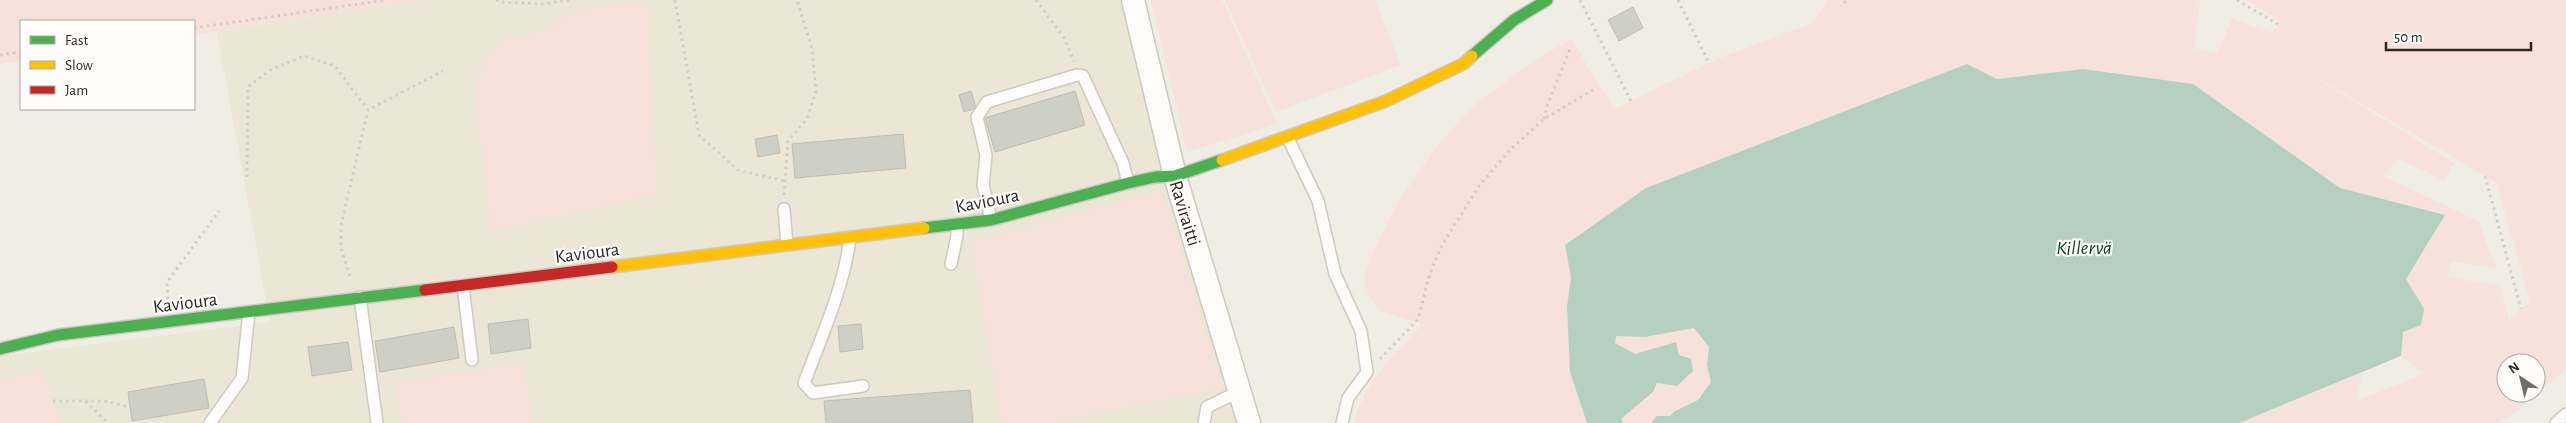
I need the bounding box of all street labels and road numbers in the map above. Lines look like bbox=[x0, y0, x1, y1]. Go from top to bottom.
street label: Raviraitti bbox=[1166, 178, 1203, 248]
street label: Kavioura bbox=[954, 186, 1021, 217]
street label: Kavioura bbox=[554, 240, 621, 267]
street label: Kavioura bbox=[152, 290, 219, 317]

